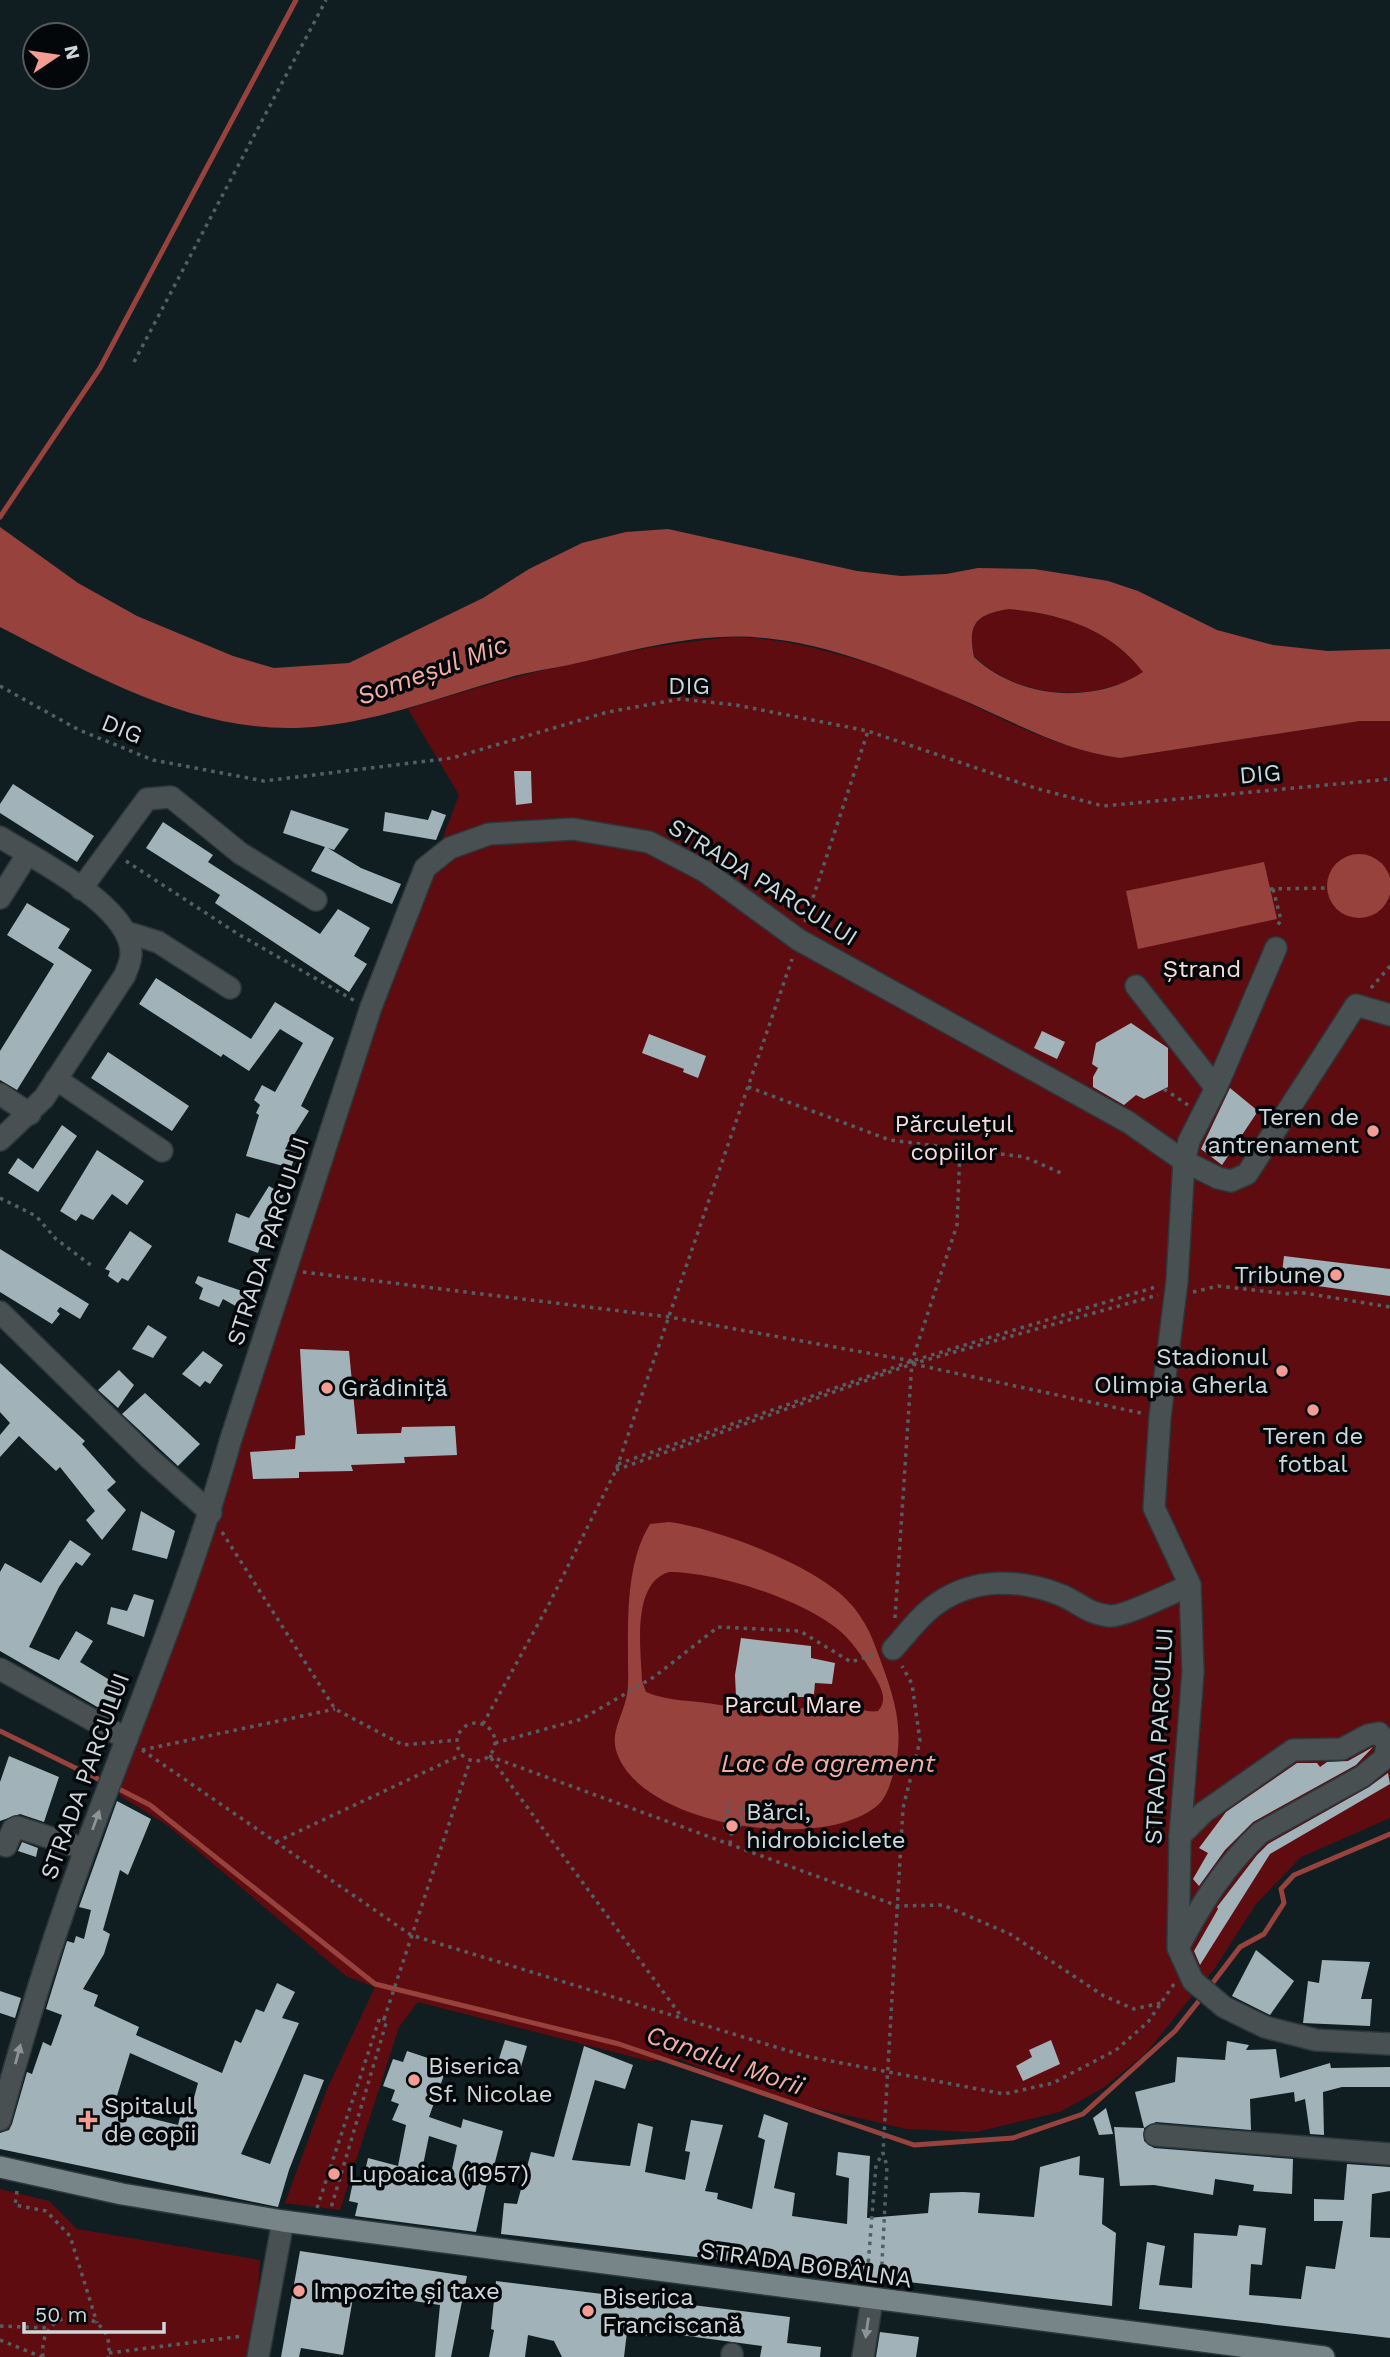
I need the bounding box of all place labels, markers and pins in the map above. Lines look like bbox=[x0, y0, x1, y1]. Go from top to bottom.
place label: Teren de antrenament bbox=[1208, 1103, 1359, 1159]
marker: Teren de antrenament bbox=[1365, 1123, 1381, 1139]
place label: Tribune bbox=[1234, 1261, 1322, 1289]
marker: Tribune bbox=[1328, 1267, 1344, 1283]
place label: Stadionul Olimpia Gherla bbox=[1094, 1343, 1269, 1399]
marker: Stadionul Olimpia Gherla bbox=[1274, 1363, 1290, 1379]
place label: Grădiniță bbox=[341, 1374, 448, 1402]
marker: Grădiniță bbox=[319, 1380, 335, 1396]
marker: Teren de fotbal bbox=[1305, 1402, 1321, 1418]
place label: Teren de fotbal bbox=[1263, 1422, 1363, 1478]
place label: Bărci, hidrobiciclete bbox=[746, 1798, 906, 1854]
marker: Bărci, hidrobiciclete bbox=[724, 1818, 740, 1834]
place label: Biserica Sf. Nicolae bbox=[428, 2052, 553, 2108]
marker: Biserica Sf. Nicolae bbox=[406, 2072, 422, 2088]
place label: Spitalul de copii bbox=[104, 2092, 197, 2148]
marker: Spitalul de copii bbox=[78, 2110, 98, 2130]
place label: Lupoaica (1957) bbox=[348, 2160, 529, 2188]
marker: Lupoaica (1957) bbox=[326, 2166, 342, 2182]
place label: Impozite și taxe bbox=[313, 2277, 500, 2305]
marker: Impozite și taxe bbox=[291, 2283, 307, 2299]
place label: Biserica Franciscană bbox=[602, 2283, 742, 2339]
marker: Biserica Franciscană bbox=[580, 2303, 596, 2319]

